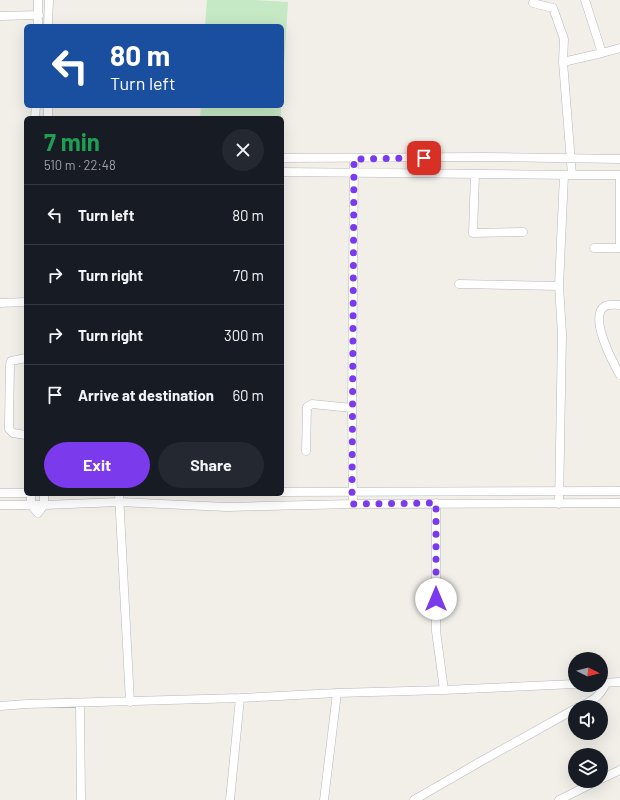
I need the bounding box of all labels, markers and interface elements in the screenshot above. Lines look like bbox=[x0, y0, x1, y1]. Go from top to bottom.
text: 80 m bbox=[110, 38, 170, 72]
icon: left bbox=[44, 40, 96, 92]
text: Turn left bbox=[110, 72, 176, 94]
text: 7 min bbox=[44, 127, 100, 156]
button: close bbox=[222, 129, 264, 171]
pin bbox=[407, 141, 441, 175]
icon: arrive bbox=[413, 147, 435, 169]
text: 510 m · 22:48 bbox=[44, 157, 116, 173]
icon: left bbox=[44, 204, 66, 226]
text: Turn left bbox=[78, 206, 134, 224]
text: 80 m bbox=[232, 206, 264, 224]
icon: right bbox=[44, 264, 66, 286]
text: Turn right bbox=[78, 266, 143, 284]
text: 70 m bbox=[233, 266, 264, 284]
icon: right bbox=[44, 324, 66, 346]
text: Turn right bbox=[78, 326, 143, 344]
text: 300 m bbox=[224, 326, 264, 344]
icon: arrive bbox=[44, 384, 66, 406]
text: Arrive at destination bbox=[78, 386, 214, 404]
text: 60 m bbox=[232, 386, 264, 404]
button: Exit bbox=[44, 442, 150, 488]
button: Share bbox=[158, 442, 264, 488]
position arrow bbox=[415, 578, 457, 620]
north arrow bbox=[568, 652, 608, 692]
map controls bbox=[568, 652, 608, 788]
button: sound bbox=[568, 700, 608, 740]
button: layers bbox=[568, 748, 608, 788]

